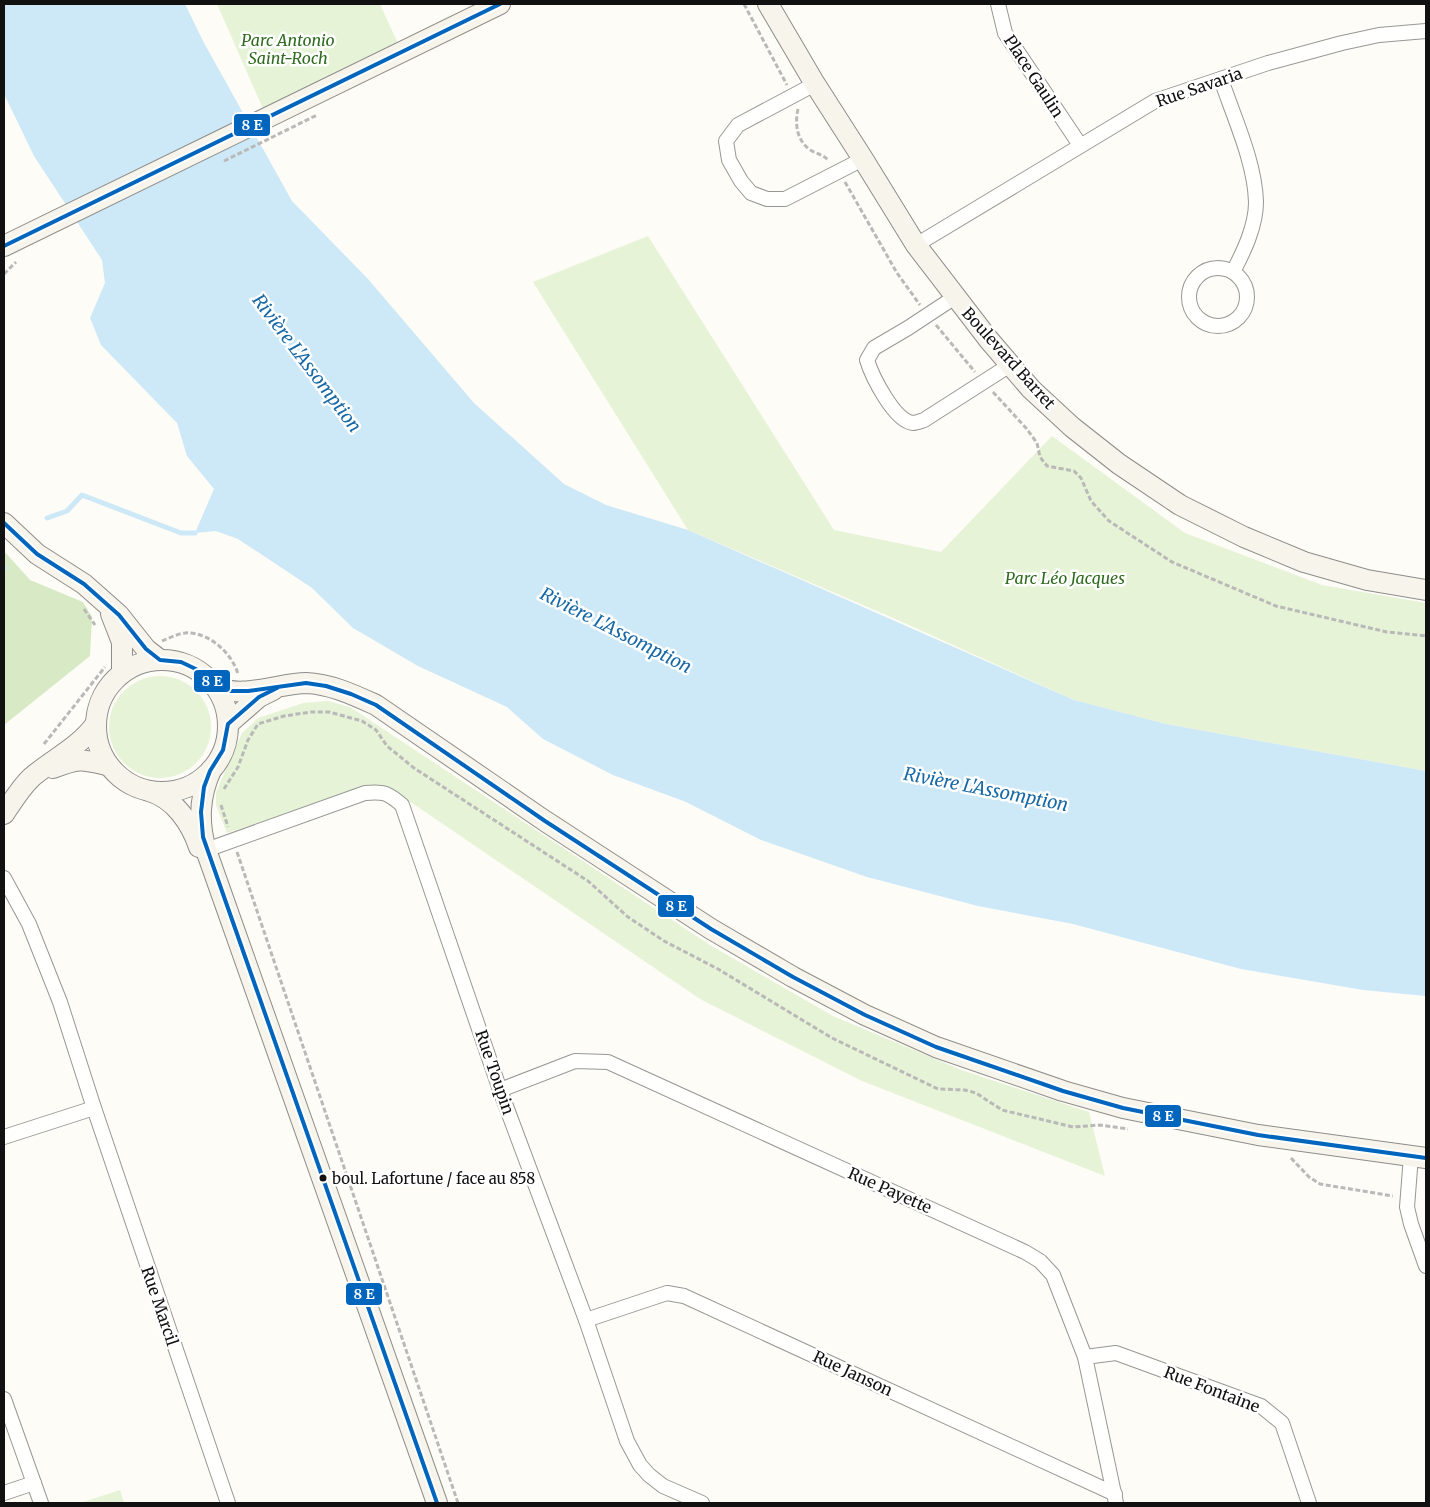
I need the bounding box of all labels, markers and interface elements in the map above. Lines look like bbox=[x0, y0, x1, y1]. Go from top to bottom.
park label: Parc Antonio Saint-Roch bbox=[241, 30, 335, 68]
street label: Place Gaulin bbox=[1000, 31, 1068, 121]
street label: Rue Savaria bbox=[1153, 63, 1245, 111]
line badge: 8 E bbox=[233, 113, 271, 137]
text: 8 E bbox=[241, 116, 263, 134]
water label: Rivière L'Assomption bbox=[248, 289, 366, 437]
street label: Boulevard Barret bbox=[958, 303, 1060, 414]
park label: Parc Léo Jacques bbox=[1005, 568, 1125, 588]
water label: Rivière L'Assomption bbox=[536, 582, 696, 678]
line badge: 8 E bbox=[193, 669, 231, 693]
text: 8 E bbox=[201, 672, 223, 690]
water label: Rivière L'Assomption bbox=[902, 762, 1070, 816]
line badge: 8 E bbox=[657, 894, 695, 918]
text: 8 E bbox=[665, 897, 687, 915]
street label: Rue Toupin bbox=[471, 1027, 519, 1117]
line badge: 8 E bbox=[1144, 1104, 1182, 1128]
text: 8 E bbox=[1152, 1107, 1174, 1125]
street label: Rue Payette bbox=[845, 1163, 935, 1217]
place label: boul. Lafortune / face au 858 bbox=[331, 1169, 535, 1188]
marker: boul. Lafortune / face au 858 bbox=[318, 1173, 328, 1183]
street label: Rue Marcil bbox=[137, 1264, 183, 1348]
line badge: 8 E bbox=[345, 1282, 383, 1306]
text: 8 E bbox=[353, 1285, 375, 1303]
street label: Rue Janson bbox=[810, 1346, 896, 1400]
street label: Rue Fontaine bbox=[1161, 1362, 1263, 1416]

